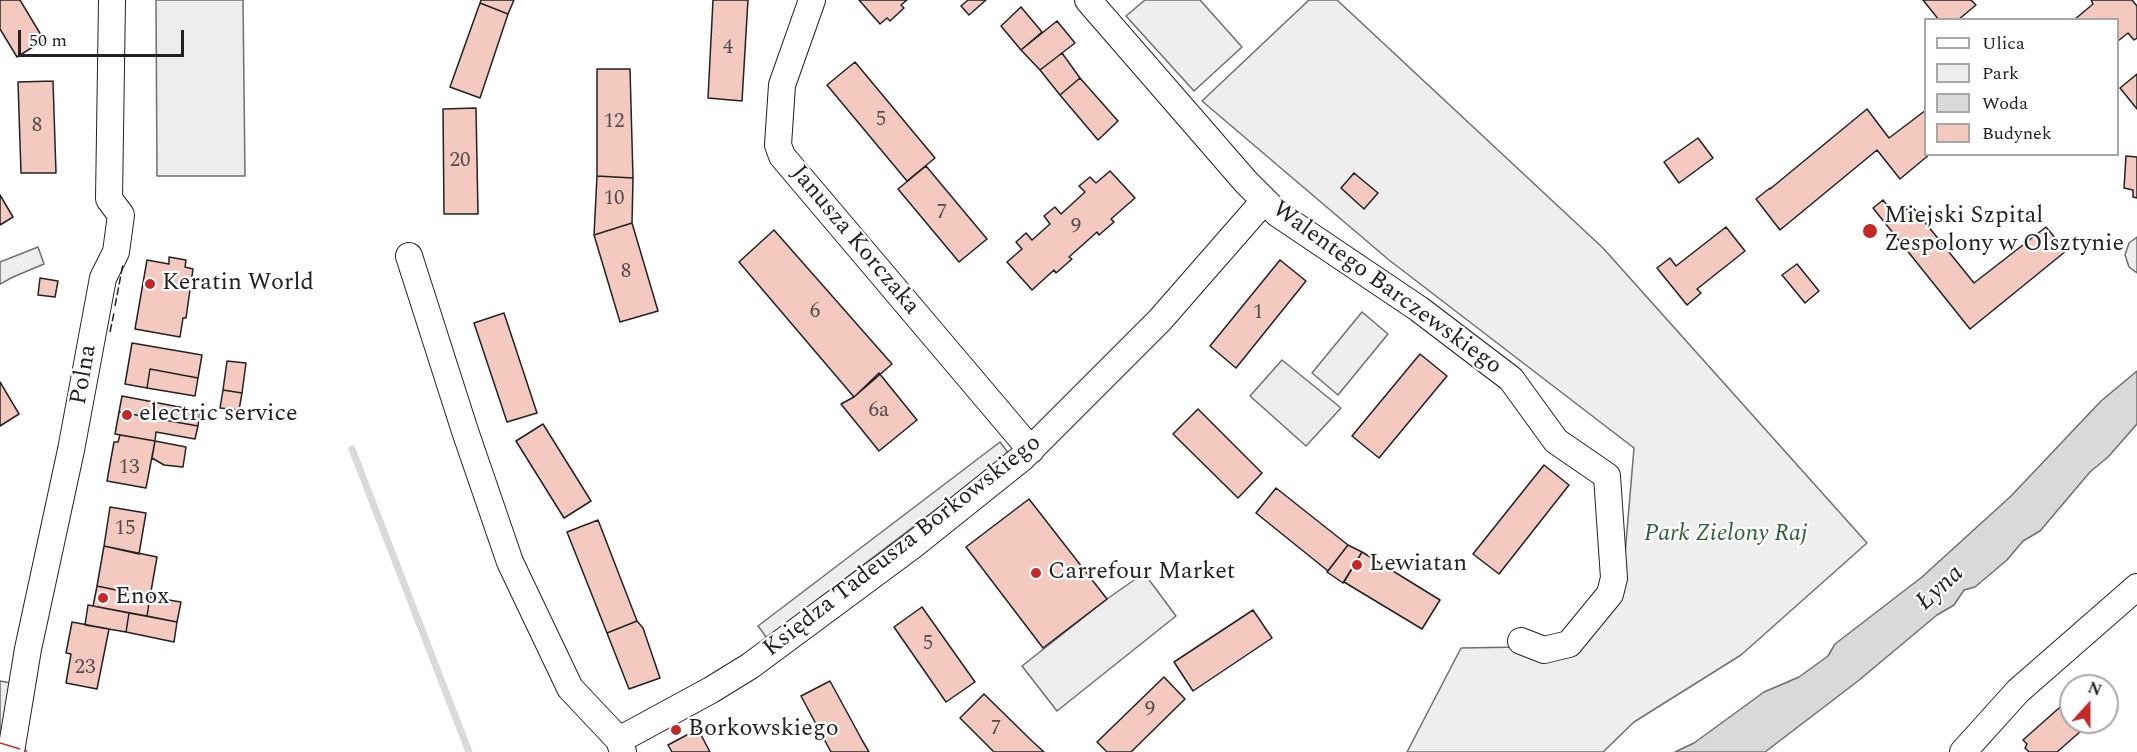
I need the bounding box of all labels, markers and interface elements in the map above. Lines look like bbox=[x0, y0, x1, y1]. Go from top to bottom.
scale bar bbox=[21, 18, 188, 56]
legend bbox=[1924, 18, 2119, 156]
text: 50 m bbox=[29, 27, 67, 54]
text: Ulica bbox=[1982, 30, 2025, 57]
house number: 4 bbox=[723, 36, 733, 62]
text: Park bbox=[1982, 60, 2019, 87]
text: Woda bbox=[1982, 90, 2028, 117]
house number: 5 bbox=[876, 108, 886, 134]
house number: 12 bbox=[604, 110, 624, 136]
house number: 8 bbox=[32, 114, 42, 140]
text: Budynek bbox=[1982, 120, 2052, 147]
house number: 20 bbox=[450, 149, 470, 175]
street label: Janusza Korczaka bbox=[783, 161, 925, 321]
house number: 10 bbox=[604, 187, 624, 213]
street label: Walentego Barczewskiego bbox=[1265, 196, 1507, 382]
house number: 7 bbox=[937, 201, 947, 227]
place label: Miejski Szpital Zespolony w Olsztynie bbox=[1884, 203, 2124, 259]
house number: 9 bbox=[1071, 215, 1081, 241]
marker: Miejski Szpital Zespolony w Olsztynie bbox=[1861, 222, 1879, 240]
house number: 8 bbox=[621, 260, 631, 286]
place label: Keratin World bbox=[162, 270, 314, 298]
marker: Keratin World bbox=[143, 277, 157, 291]
house number: 6 bbox=[810, 300, 820, 326]
house number: 1 bbox=[1253, 301, 1263, 327]
street label: Polna bbox=[66, 343, 104, 407]
house number: 6a bbox=[869, 399, 889, 425]
place label: electric service bbox=[139, 401, 298, 429]
marker: electric service bbox=[120, 408, 134, 422]
street label: Księdza Tadeusza Borkowskiego bbox=[758, 430, 1048, 664]
house number: 13 bbox=[119, 456, 139, 482]
house number: 15 bbox=[115, 517, 135, 543]
park label: Park Zielony Raj bbox=[1644, 521, 1808, 549]
place label: Lewiatan bbox=[1369, 551, 1467, 579]
marker: Lewiatan bbox=[1350, 558, 1364, 572]
place label: Carrefour Market bbox=[1048, 559, 1235, 587]
water label: Łyna bbox=[1911, 559, 1971, 619]
marker: Carrefour Market bbox=[1029, 566, 1043, 580]
place label: Enox bbox=[115, 584, 169, 612]
marker: Enox bbox=[96, 591, 110, 605]
house number: 5 bbox=[923, 632, 933, 658]
house number: 23 bbox=[75, 656, 95, 682]
north arrow bbox=[2059, 674, 2119, 734]
text: N bbox=[2084, 676, 2105, 703]
house number: 9 bbox=[1145, 698, 1155, 724]
place label: Borkowskiego bbox=[688, 716, 839, 744]
house number: 7 bbox=[991, 717, 1001, 743]
marker: Borkowskiego bbox=[669, 723, 683, 737]

